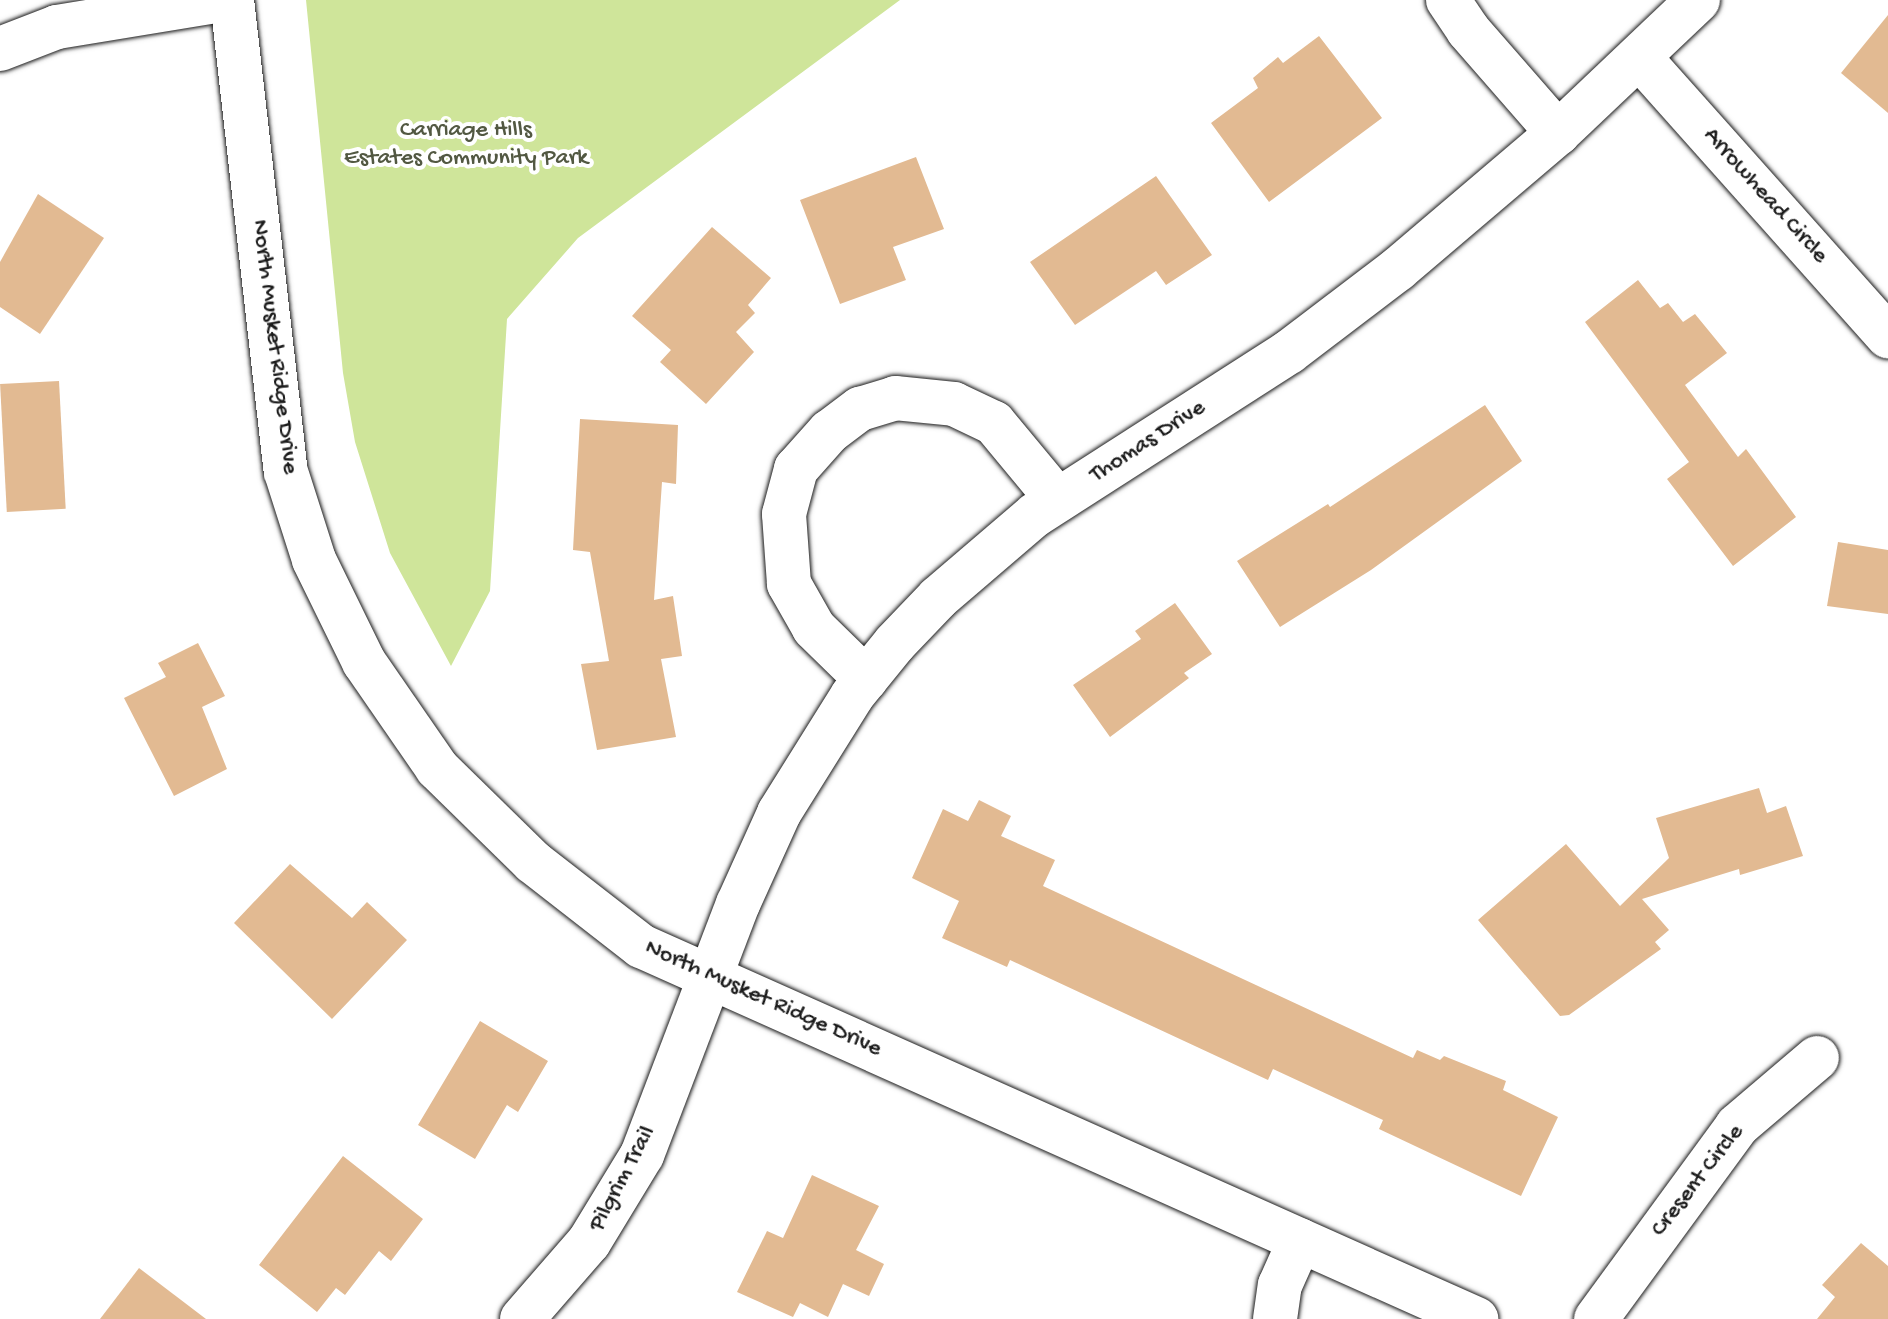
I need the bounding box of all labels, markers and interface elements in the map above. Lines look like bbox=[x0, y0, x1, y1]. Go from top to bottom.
park label: Carriage Hills Estates Community Park bbox=[344, 117, 588, 173]
street label: Arrowhead Circle bbox=[1696, 122, 1834, 270]
street label: North Musket Ridge Drive bbox=[244, 218, 304, 476]
street label: Thomas Drive bbox=[1085, 394, 1211, 490]
street label: North Musket Ridge Drive bbox=[640, 934, 886, 1064]
street label: Cresent Circle bbox=[1645, 1119, 1751, 1243]
street label: Pilgrim Trail bbox=[583, 1121, 663, 1237]

